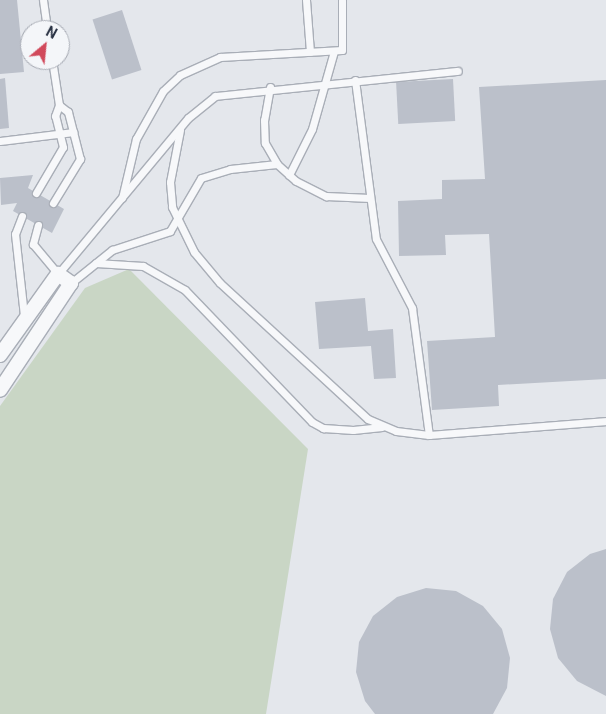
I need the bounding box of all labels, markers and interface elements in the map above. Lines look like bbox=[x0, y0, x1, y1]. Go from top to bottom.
north arrow bbox=[20, 20, 70, 70]
text: N bbox=[43, 23, 60, 42]

